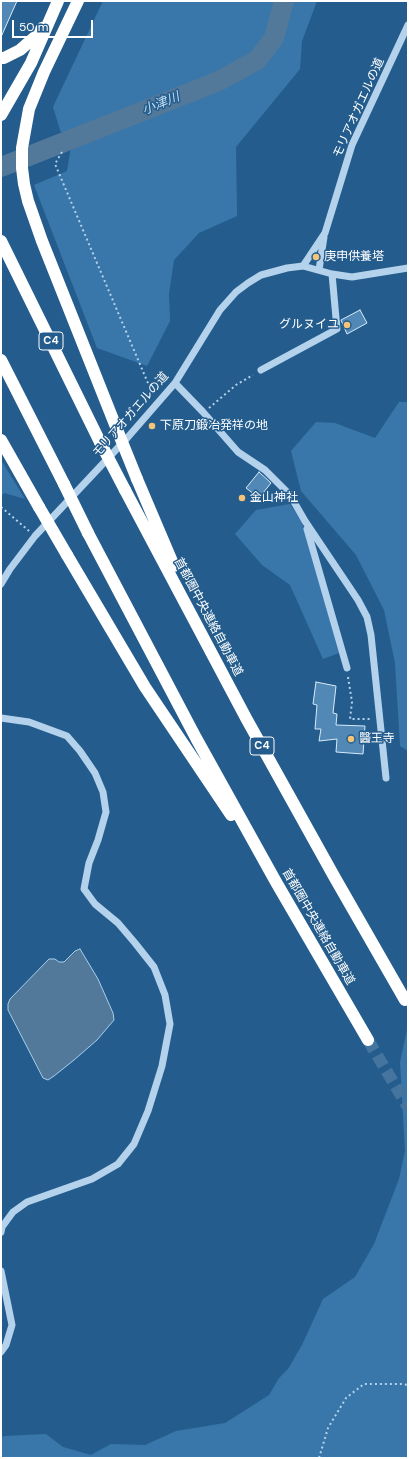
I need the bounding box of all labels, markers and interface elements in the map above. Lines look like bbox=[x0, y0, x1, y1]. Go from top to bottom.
scale bar bbox=[14, 12, 95, 38]
text: 50 m bbox=[19, 19, 48, 35]
street label: モリアオガエルの道 bbox=[330, 56, 388, 160]
water label: 小津川 bbox=[140, 89, 182, 119]
place label: 庚申供養塔 bbox=[324, 250, 384, 264]
marker: 庚申供養塔 bbox=[311, 252, 321, 262]
place label: グルヌイユ bbox=[279, 318, 339, 332]
marker: グルヌイユ bbox=[342, 320, 352, 330]
road number: C4 bbox=[39, 332, 63, 350]
street label: モリアオガエルの道 bbox=[90, 370, 172, 460]
place label: 下原刀鍛冶発祥の地 bbox=[160, 419, 268, 433]
marker: 下原刀鍛冶発祥の地 bbox=[147, 421, 157, 431]
place label: 金山神社 bbox=[250, 491, 298, 505]
marker: 金山神社 bbox=[237, 493, 247, 503]
street label: 首都圏中央連絡自動車道 bbox=[171, 555, 245, 679]
place label: 醫王寺 bbox=[359, 732, 395, 746]
marker: 醫王寺 bbox=[346, 734, 356, 744]
road number: C4 bbox=[250, 737, 274, 755]
street label: 首都圏中央連絡自動車道 bbox=[279, 866, 357, 988]

